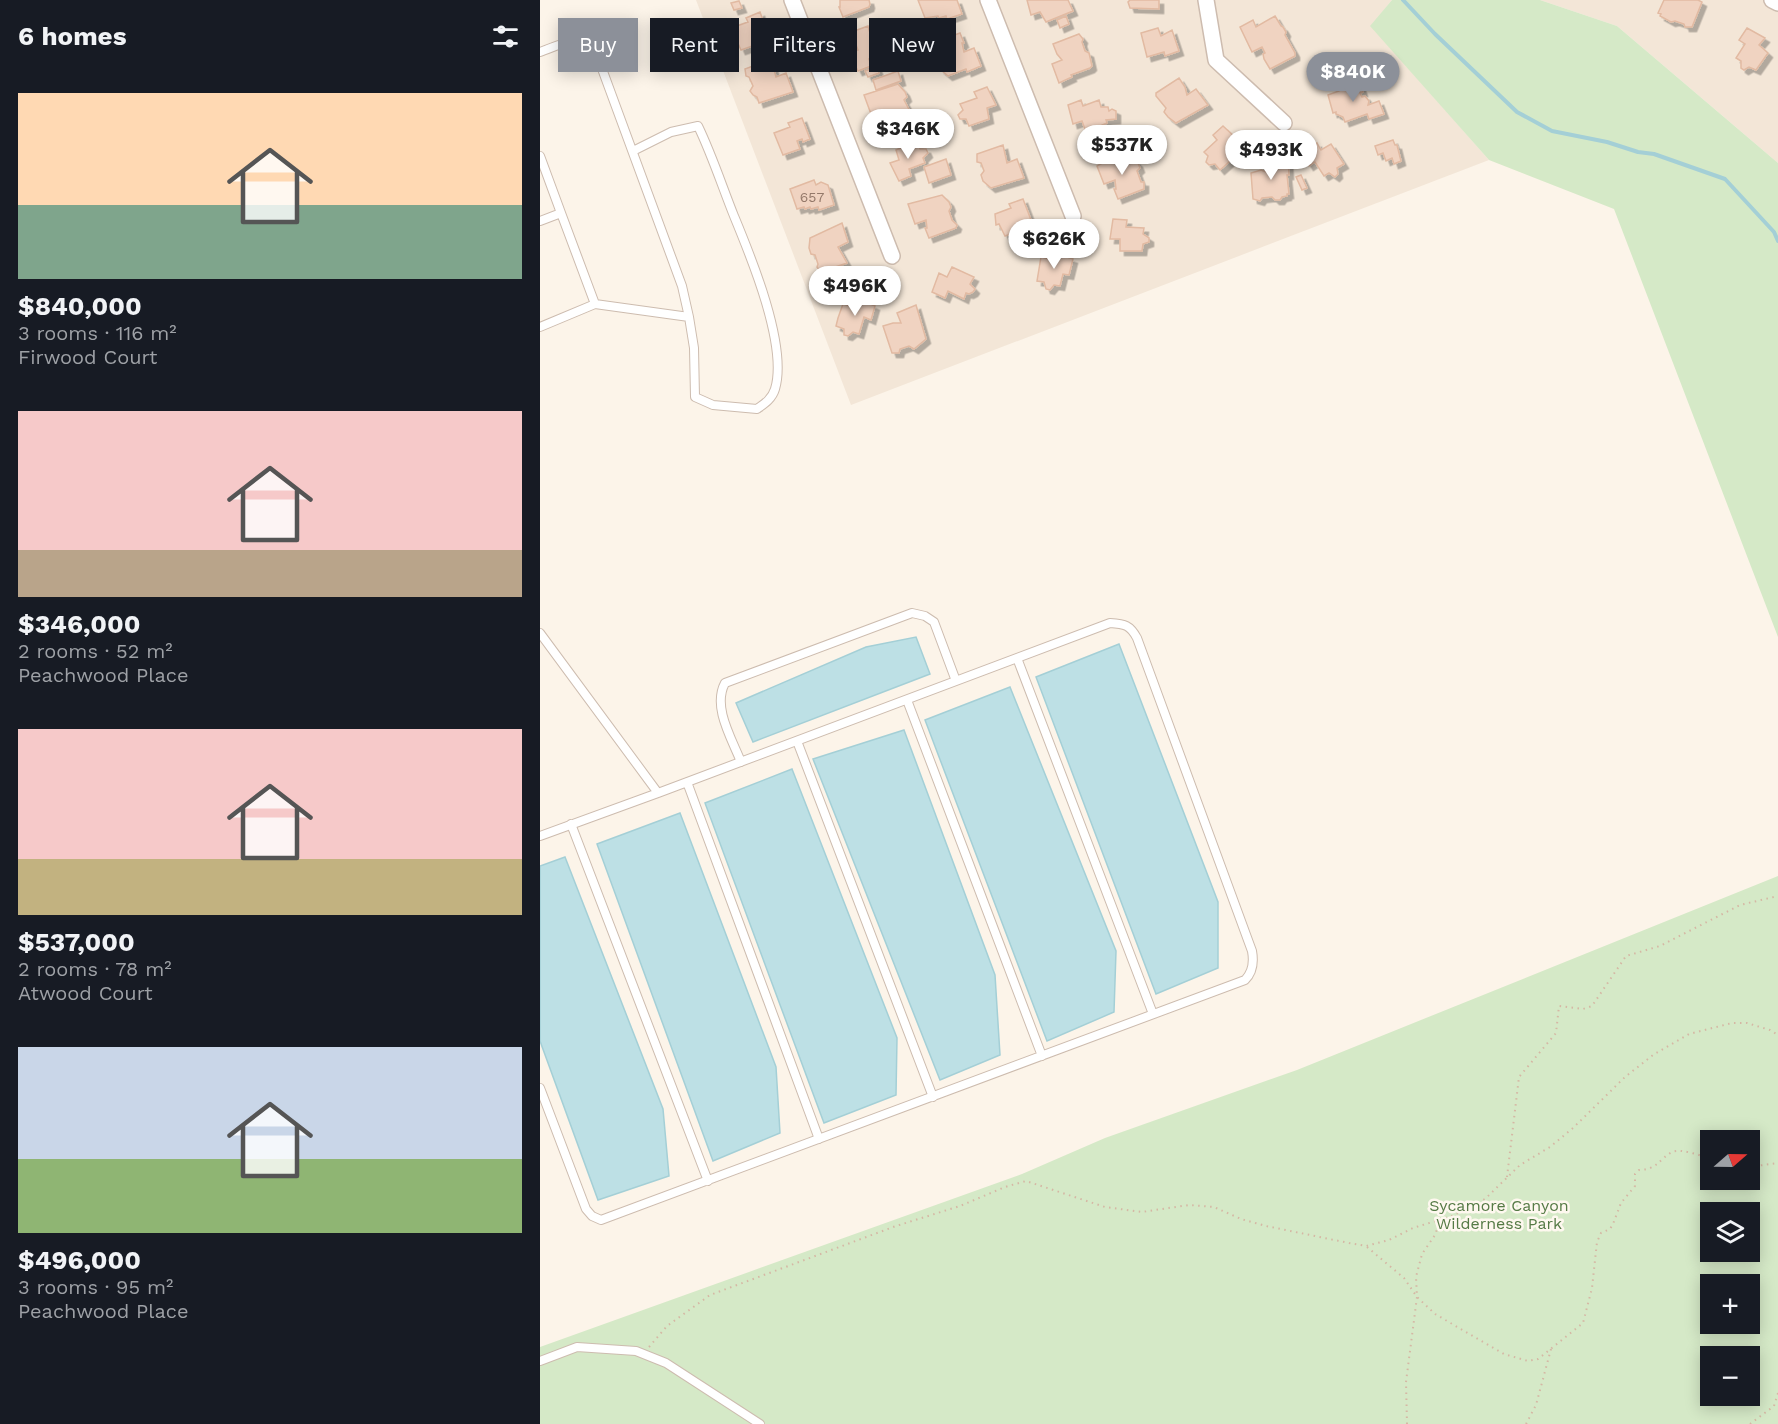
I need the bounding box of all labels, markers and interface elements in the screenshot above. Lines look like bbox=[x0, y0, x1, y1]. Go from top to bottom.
chip: Buy bbox=[558, 18, 638, 72]
chip: Rent bbox=[650, 18, 739, 72]
chip: Filters bbox=[751, 18, 857, 72]
chip: New bbox=[869, 18, 956, 72]
icon: filters bbox=[489, 20, 522, 53]
text: 6 homes bbox=[18, 21, 127, 51]
pin: $840K bbox=[1311, 52, 1395, 103]
text: $840K bbox=[1320, 59, 1386, 83]
pin: $346K bbox=[866, 109, 950, 160]
text: $346K bbox=[876, 116, 940, 140]
pin: $537K bbox=[1080, 125, 1164, 176]
pin: $493K bbox=[1229, 130, 1313, 181]
icon: home bbox=[216, 132, 324, 240]
text: $537K bbox=[1091, 132, 1153, 156]
text: $493K bbox=[1239, 137, 1303, 161]
house number: 657 bbox=[800, 189, 824, 205]
pin: $626K bbox=[1012, 219, 1096, 270]
text: $626K bbox=[1022, 226, 1086, 250]
pin: $496K bbox=[813, 266, 897, 317]
text: $496K bbox=[823, 273, 887, 297]
text: $840,000 bbox=[18, 291, 142, 321]
text: 3 rooms · 116 m² bbox=[18, 321, 177, 345]
text: Firwood Court bbox=[18, 345, 157, 369]
icon: home bbox=[216, 450, 324, 558]
text: $346,000 bbox=[18, 609, 140, 639]
text: 2 rooms · 52 m² bbox=[18, 639, 173, 663]
text: Peachwood Place bbox=[18, 663, 188, 687]
icon: home bbox=[216, 768, 324, 876]
text: $537,000 bbox=[18, 927, 135, 957]
text: 2 rooms · 78 m² bbox=[18, 957, 172, 981]
text: Atwood Court bbox=[18, 981, 153, 1005]
icon: home bbox=[216, 1086, 324, 1194]
north arrow bbox=[1700, 1130, 1760, 1190]
map controls bbox=[1700, 1130, 1760, 1406]
park label: Sycamore Canyon Wilderness Park bbox=[1429, 1196, 1569, 1233]
button: layers bbox=[1700, 1202, 1760, 1262]
text: $496,000 bbox=[18, 1245, 141, 1275]
button: + bbox=[1700, 1274, 1760, 1334]
text: 3 rooms · 95 m² bbox=[18, 1275, 173, 1299]
text: Peachwood Place bbox=[18, 1299, 188, 1323]
button: − bbox=[1700, 1346, 1760, 1406]

